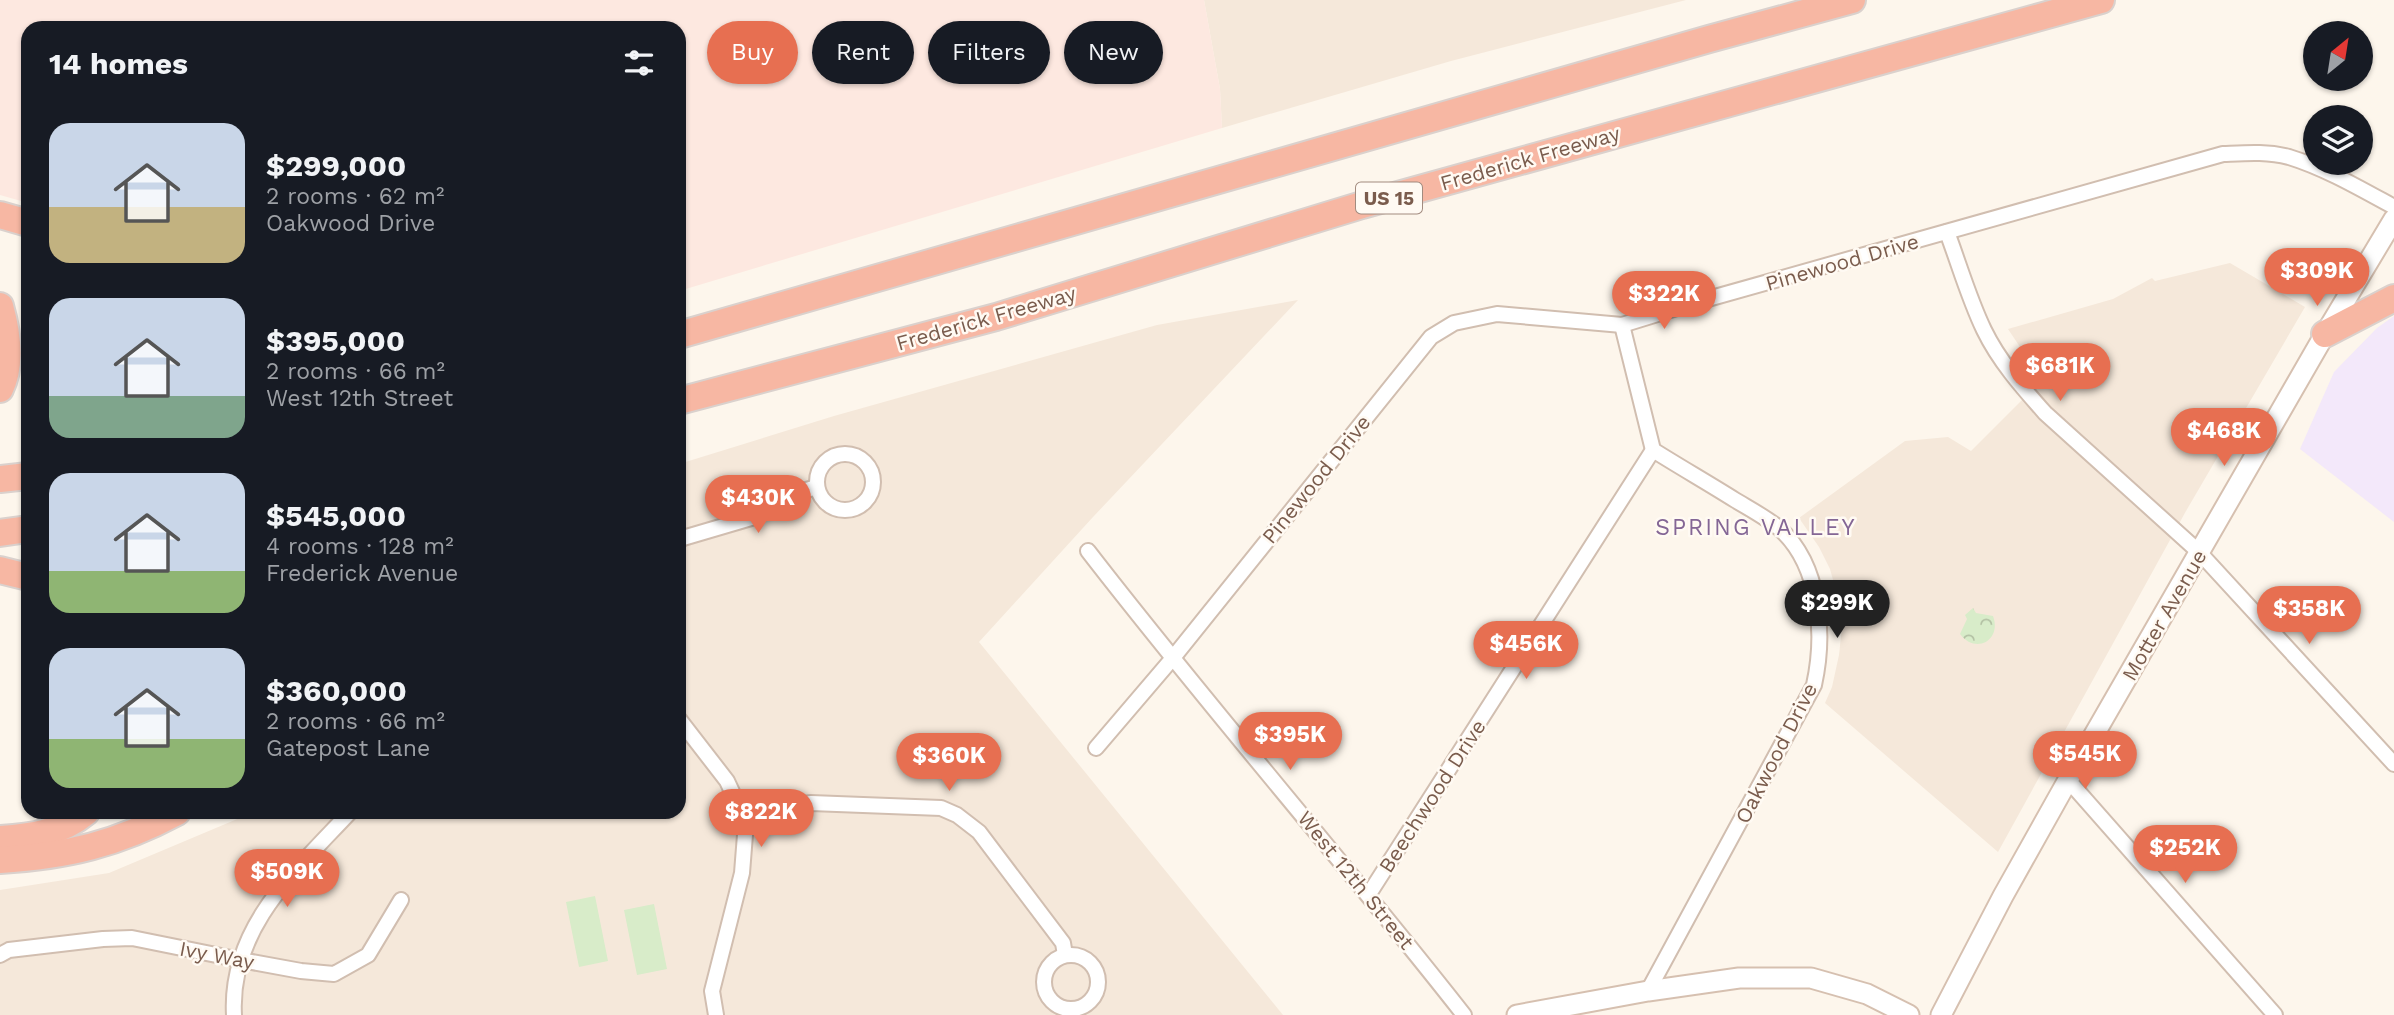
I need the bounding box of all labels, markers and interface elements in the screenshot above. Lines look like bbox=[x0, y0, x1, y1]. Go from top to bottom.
chip: Buy bbox=[707, 21, 798, 84]
chip: Rent bbox=[812, 21, 914, 84]
chip: Filters bbox=[928, 21, 1050, 84]
chip: New bbox=[1064, 21, 1163, 84]
north arrow bbox=[2303, 21, 2373, 91]
map controls bbox=[2303, 21, 2373, 175]
icon: filters bbox=[620, 44, 658, 82]
text: 14 homes bbox=[49, 46, 188, 81]
button: layers bbox=[2303, 105, 2373, 175]
street label: Frederick Freeway bbox=[1437, 120, 1623, 196]
text: $299,000 bbox=[266, 148, 406, 183]
icon: home bbox=[105, 151, 189, 235]
road number: US 15 bbox=[1356, 182, 1422, 214]
text: 2 rooms · 62 m² bbox=[266, 183, 444, 210]
text: Oakwood Drive bbox=[266, 210, 435, 237]
street label: Pinewood Drive bbox=[1763, 228, 1921, 296]
pin: $309K bbox=[2268, 248, 2366, 308]
text: $309K bbox=[2280, 257, 2354, 284]
pin: $322K bbox=[1615, 272, 1713, 331]
street label: Frederick Freeway bbox=[893, 280, 1079, 356]
text: $322K bbox=[1628, 280, 1700, 307]
text: $395,000 bbox=[266, 323, 405, 358]
icon: home bbox=[105, 326, 189, 410]
pin: $681K bbox=[2011, 344, 2109, 403]
text: $681K bbox=[2025, 352, 2095, 379]
text: 2 rooms · 66 m² bbox=[266, 358, 445, 385]
text: West 12th Street bbox=[266, 385, 453, 412]
pin: $468K bbox=[2175, 408, 2273, 468]
street label: Pinewood Drive bbox=[1256, 410, 1376, 548]
text: $468K bbox=[2187, 417, 2261, 444]
pin: $430K bbox=[709, 476, 807, 535]
text: $430K bbox=[721, 484, 795, 511]
text: $545,000 bbox=[266, 498, 406, 533]
icon: home bbox=[105, 501, 189, 585]
district label: SPRING VALLEY bbox=[1655, 514, 1857, 541]
text: 4 rooms · 128 m² bbox=[266, 533, 454, 560]
street label: Motter Avenue bbox=[2116, 545, 2212, 685]
text: Frederick Avenue bbox=[266, 560, 458, 587]
pin: $299K bbox=[1788, 580, 1886, 640]
pin: $358K bbox=[2260, 586, 2358, 646]
text: $299K bbox=[1801, 589, 1873, 616]
text: $358K bbox=[2273, 595, 2345, 622]
pin: $456K bbox=[1477, 622, 1575, 681]
text: $456K bbox=[1489, 630, 1563, 657]
text: $360,000 bbox=[266, 673, 407, 708]
icon: home bbox=[105, 676, 189, 760]
street label: Oakwood Drive bbox=[1730, 679, 1822, 827]
text: 2 rooms · 66 m² bbox=[266, 708, 445, 735]
pin: $395K bbox=[1241, 712, 1339, 772]
street label: Beechwood Drive bbox=[1373, 715, 1491, 877]
text: $395K bbox=[1254, 721, 1326, 748]
pin: $545K bbox=[2036, 732, 2134, 791]
pin: $360K bbox=[900, 734, 998, 793]
text: Gatepost Lane bbox=[266, 735, 430, 762]
text: $545K bbox=[2049, 740, 2121, 767]
text: $360K bbox=[912, 742, 986, 769]
pin: $822K bbox=[712, 790, 810, 849]
text: $822K bbox=[725, 798, 797, 825]
street label: West 12th Street bbox=[1293, 806, 1420, 954]
pin: $252K bbox=[2136, 826, 2234, 885]
text: $252K bbox=[2149, 834, 2221, 861]
pin: $509K bbox=[238, 850, 336, 909]
text: $509K bbox=[250, 858, 324, 885]
street label: Ivy Way bbox=[178, 936, 257, 975]

